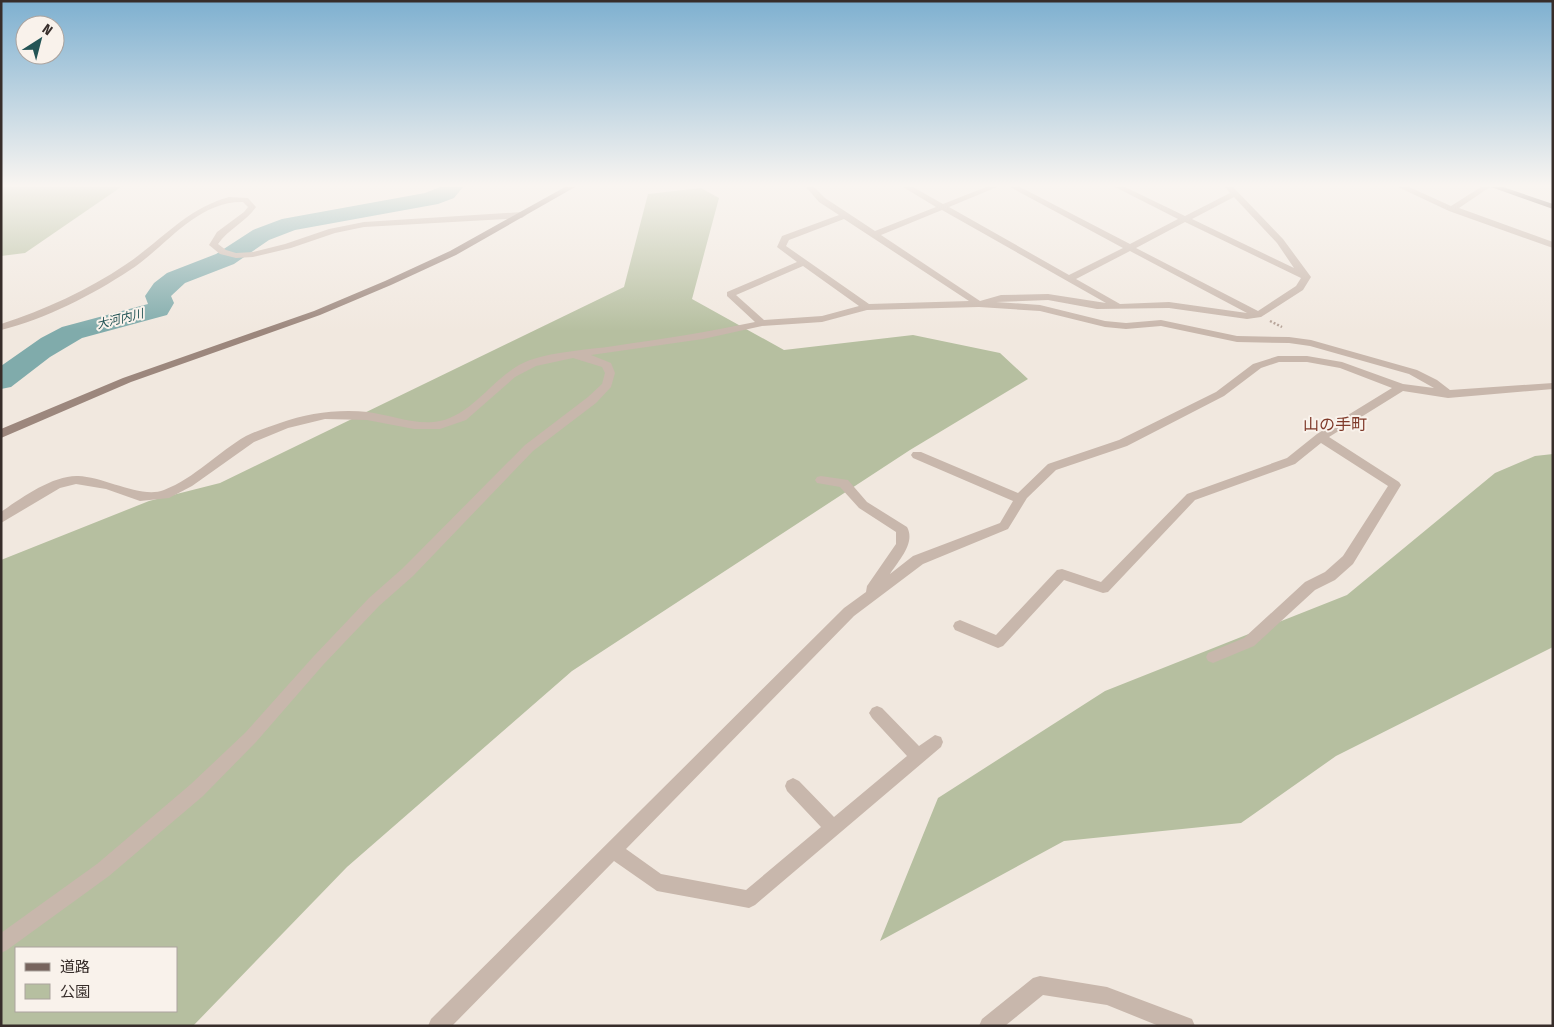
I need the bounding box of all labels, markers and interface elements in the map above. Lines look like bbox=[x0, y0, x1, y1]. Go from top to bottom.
north arrow bbox=[15, 15, 65, 65]
text: N bbox=[39, 21, 56, 39]
water label: 大河内川 bbox=[95, 306, 147, 332]
district label: 山の手町 bbox=[1303, 415, 1367, 434]
legend bbox=[15, 947, 178, 1012]
text: 道路 bbox=[60, 958, 90, 976]
text: 公園 bbox=[60, 983, 90, 1001]

